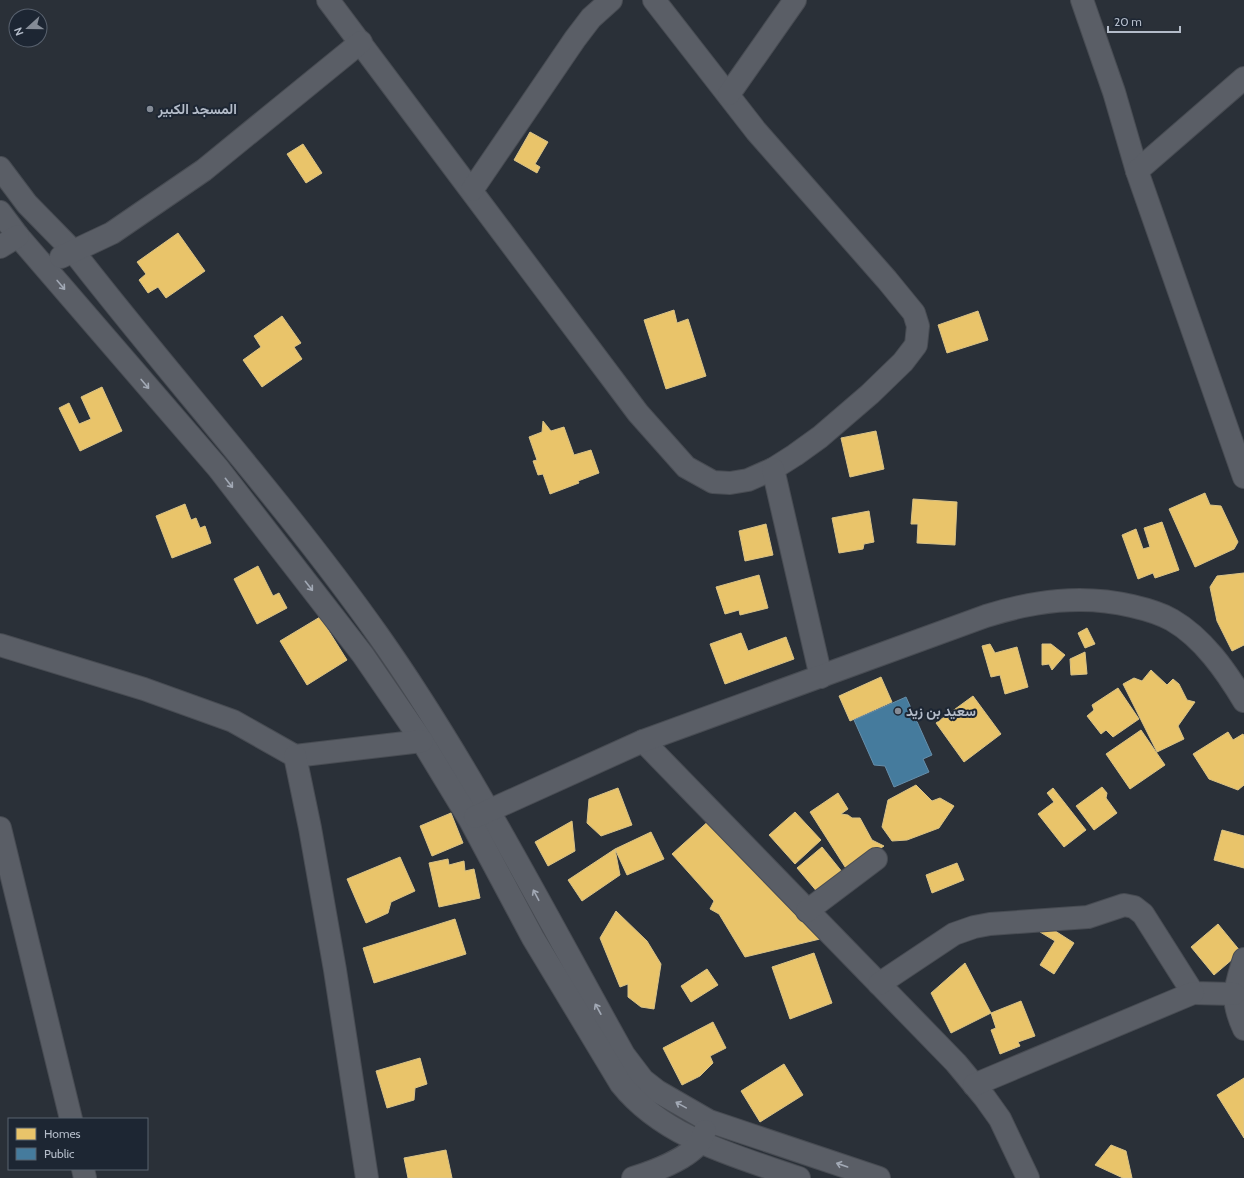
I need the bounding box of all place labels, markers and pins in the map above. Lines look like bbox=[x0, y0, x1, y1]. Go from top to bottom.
place label: المسجد الكبير bbox=[157, 100, 237, 118]
marker: المسجد الكبير bbox=[145, 104, 155, 114]
place label: سعيد بن زيد bbox=[906, 702, 976, 720]
marker: سعيد بن زيد bbox=[893, 706, 903, 716]

